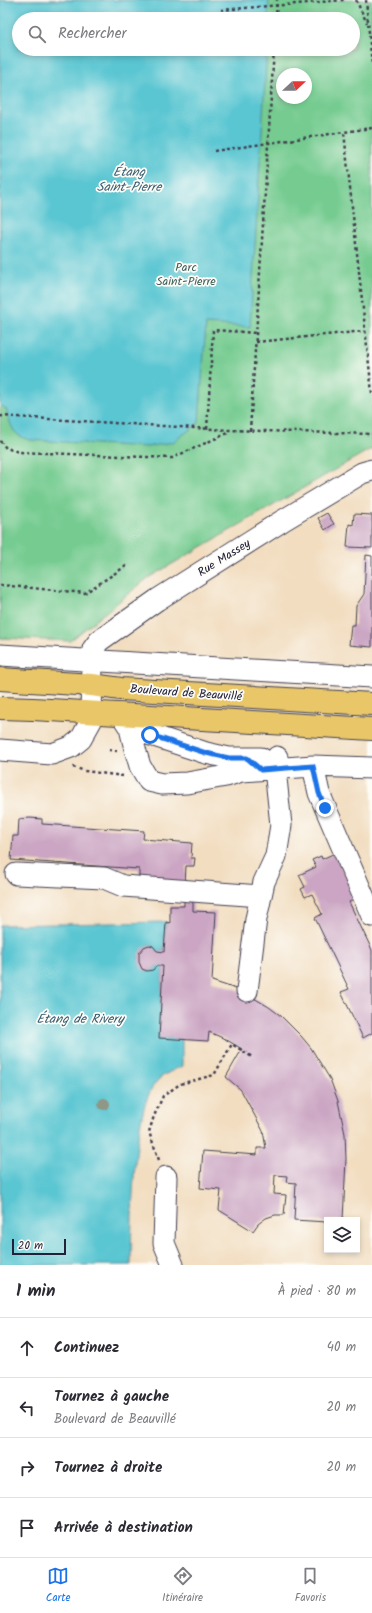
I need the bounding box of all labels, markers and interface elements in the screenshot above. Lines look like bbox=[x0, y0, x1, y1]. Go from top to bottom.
search box bbox=[12, 12, 360, 56]
text: Rechercher bbox=[58, 22, 126, 46]
icon: search bbox=[26, 23, 48, 45]
north arrow bbox=[276, 68, 312, 104]
water label: Étang Saint-Pierre bbox=[97, 162, 162, 198]
park label: Parc Saint-Pierre bbox=[156, 258, 216, 291]
street label: Rue Massey bbox=[194, 534, 255, 582]
street label: Boulevard de Beauvillé bbox=[129, 680, 243, 706]
route start bbox=[141, 726, 159, 744]
route end bbox=[316, 799, 334, 817]
water label: Étang de Rivery bbox=[36, 1009, 125, 1030]
map controls bbox=[324, 1217, 360, 1253]
button: layers bbox=[324, 1217, 360, 1253]
scale bar bbox=[12, 1237, 66, 1256]
text: 20 m bbox=[18, 1237, 43, 1255]
text: 1 min bbox=[16, 1278, 55, 1305]
text: À pied · 80 m bbox=[278, 1281, 356, 1302]
text: Continuez bbox=[54, 1336, 119, 1360]
icon: ahead bbox=[16, 1337, 38, 1359]
text: 40 m bbox=[327, 1337, 356, 1358]
text: Tournez à gauche bbox=[54, 1385, 169, 1409]
icon: left bbox=[16, 1397, 38, 1419]
text: 20 m bbox=[326, 1397, 356, 1418]
text: Boulevard de Beauvillé bbox=[54, 1409, 176, 1430]
text: Tournez à droite bbox=[54, 1456, 162, 1480]
icon: right bbox=[16, 1457, 38, 1479]
text: 20 m bbox=[326, 1457, 356, 1478]
text: Arrivée à destination bbox=[54, 1516, 193, 1540]
icon: arrive bbox=[16, 1517, 38, 1539]
tab: Carte bbox=[46, 1565, 70, 1607]
tab: Itinéraire bbox=[162, 1565, 203, 1607]
tab: Favoris bbox=[295, 1565, 326, 1607]

